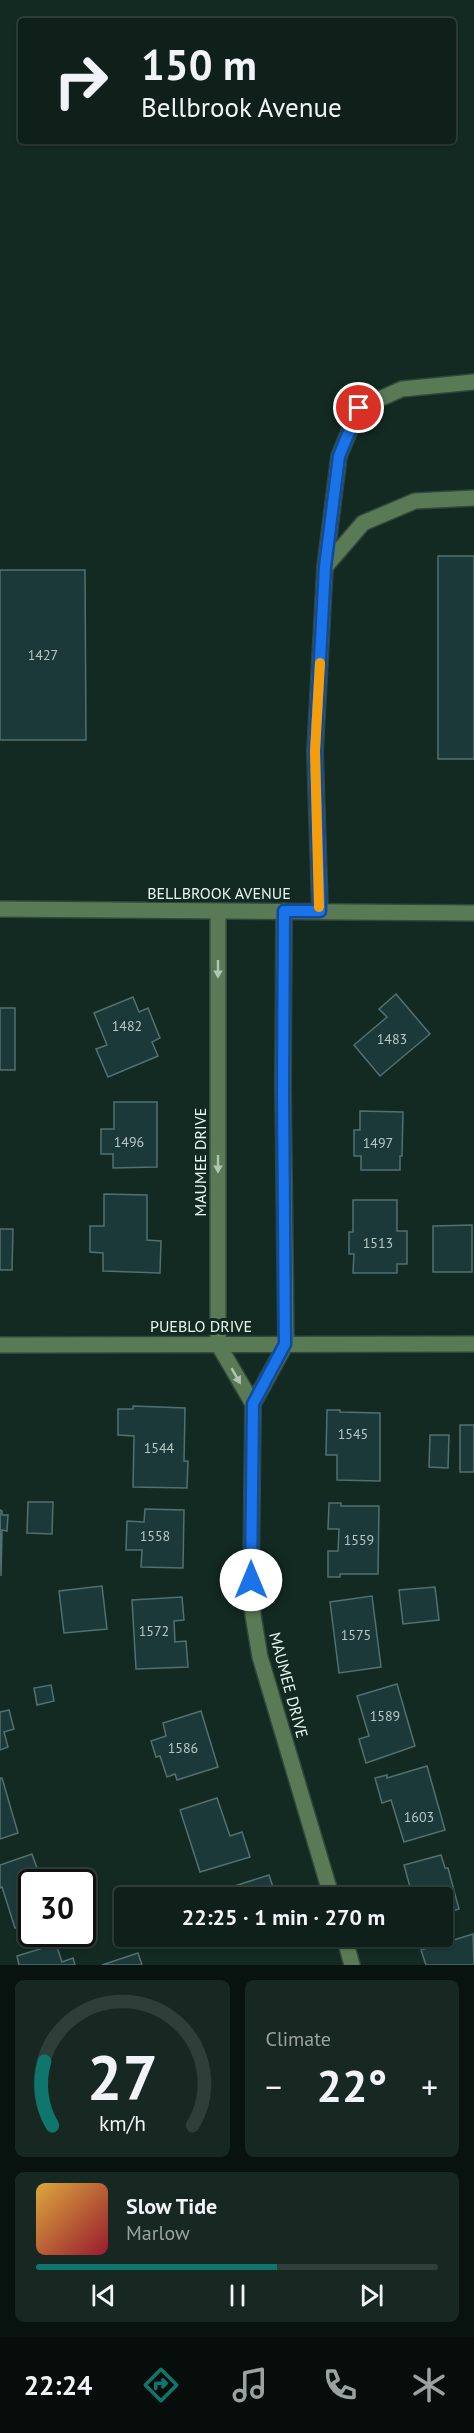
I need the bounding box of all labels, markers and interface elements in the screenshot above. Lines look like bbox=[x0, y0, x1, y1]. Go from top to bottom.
text: 150 m bbox=[141, 37, 257, 92]
icon: right bbox=[42, 42, 120, 120]
text: Bellbrook Avenue bbox=[141, 90, 342, 124]
pin bbox=[333, 382, 384, 433]
icon: arrive bbox=[342, 391, 375, 424]
house number: 1427 bbox=[28, 646, 58, 664]
street label: BELLBROOK AVENUE bbox=[147, 883, 291, 903]
one-way arrow bbox=[213, 960, 223, 979]
house number: 1482 bbox=[112, 1017, 142, 1035]
house number: 1483 bbox=[377, 1030, 407, 1048]
street label: MAUMEE DRIVE bbox=[190, 1108, 210, 1216]
house number: 1496 bbox=[114, 1133, 144, 1151]
house number: 1497 bbox=[363, 1134, 393, 1152]
one-way arrow bbox=[213, 1155, 223, 1174]
house number: 1513 bbox=[363, 1234, 393, 1252]
street label: PUEBLO DRIVE bbox=[150, 1316, 252, 1336]
one-way arrow bbox=[231, 1367, 241, 1384]
house number: 1545 bbox=[338, 1425, 368, 1443]
house number: 1544 bbox=[144, 1439, 175, 1457]
house number: 1558 bbox=[140, 1527, 170, 1545]
house number: 1559 bbox=[344, 1531, 374, 1549]
position arrow bbox=[219, 1548, 283, 1612]
house number: 1572 bbox=[139, 1622, 169, 1640]
house number: 1575 bbox=[341, 1626, 371, 1644]
street label: MAUMEE DRIVE bbox=[265, 1630, 313, 1740]
house number: 1589 bbox=[370, 1707, 400, 1725]
house number: 1586 bbox=[168, 1739, 198, 1757]
house number: 1603 bbox=[404, 1808, 434, 1826]
speed limit sign: 30 bbox=[18, 1869, 96, 1947]
text: 22:25 · 1 min · 270 m bbox=[182, 1903, 385, 1931]
text: Climate bbox=[266, 2026, 331, 2052]
text: 27 bbox=[87, 2036, 158, 2117]
text: 22° bbox=[316, 2056, 387, 2114]
text: − bbox=[266, 2065, 282, 2108]
text: + bbox=[421, 2065, 438, 2108]
text: km/h bbox=[99, 2109, 146, 2137]
text: Slow Tide bbox=[126, 2192, 217, 2220]
text: Marlow bbox=[126, 2220, 190, 2246]
icon: previous bbox=[87, 2279, 120, 2312]
icon: pause bbox=[221, 2279, 254, 2312]
icon: next bbox=[355, 2279, 388, 2312]
icon: directions bbox=[140, 2364, 182, 2406]
icon: music bbox=[229, 2364, 271, 2406]
icon: phone bbox=[319, 2364, 361, 2406]
icon: climate bbox=[408, 2364, 450, 2406]
text: 22:24 bbox=[24, 2368, 92, 2402]

